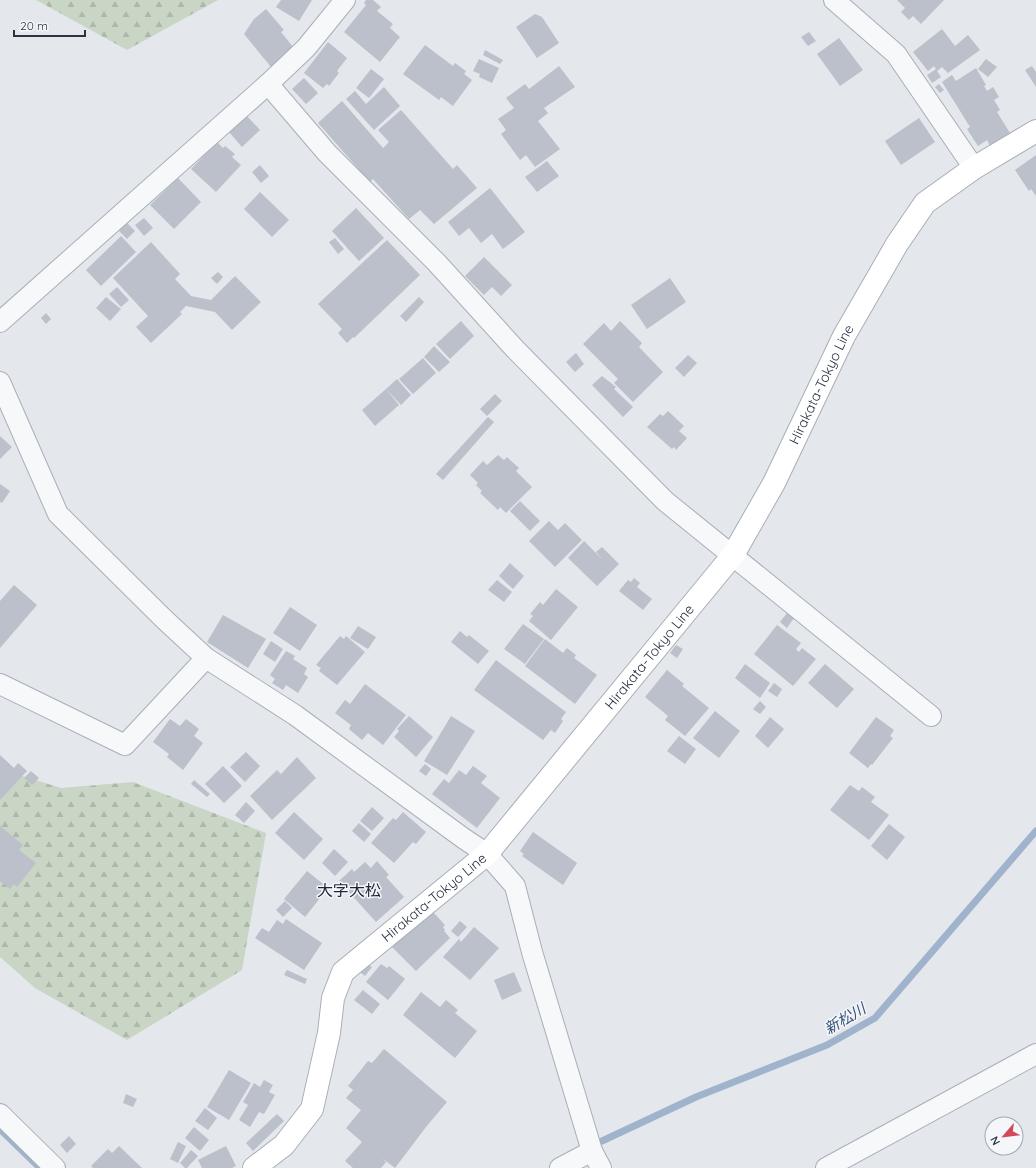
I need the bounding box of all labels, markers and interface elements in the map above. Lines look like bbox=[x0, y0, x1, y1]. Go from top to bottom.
scale bar bbox=[14, 12, 85, 38]
text: 20 m bbox=[20, 18, 48, 33]
street label: Hirakata-Tokyo Line bbox=[785, 321, 858, 447]
street label: Hirakata-Tokyo Line bbox=[601, 600, 698, 713]
street label: Hirakata-Tokyo Line bbox=[378, 849, 490, 946]
district label: 大字大松 bbox=[317, 880, 381, 900]
water label: 新松川 bbox=[821, 998, 871, 1038]
north arrow bbox=[984, 1116, 1024, 1156]
text: N bbox=[987, 1134, 1003, 1148]

